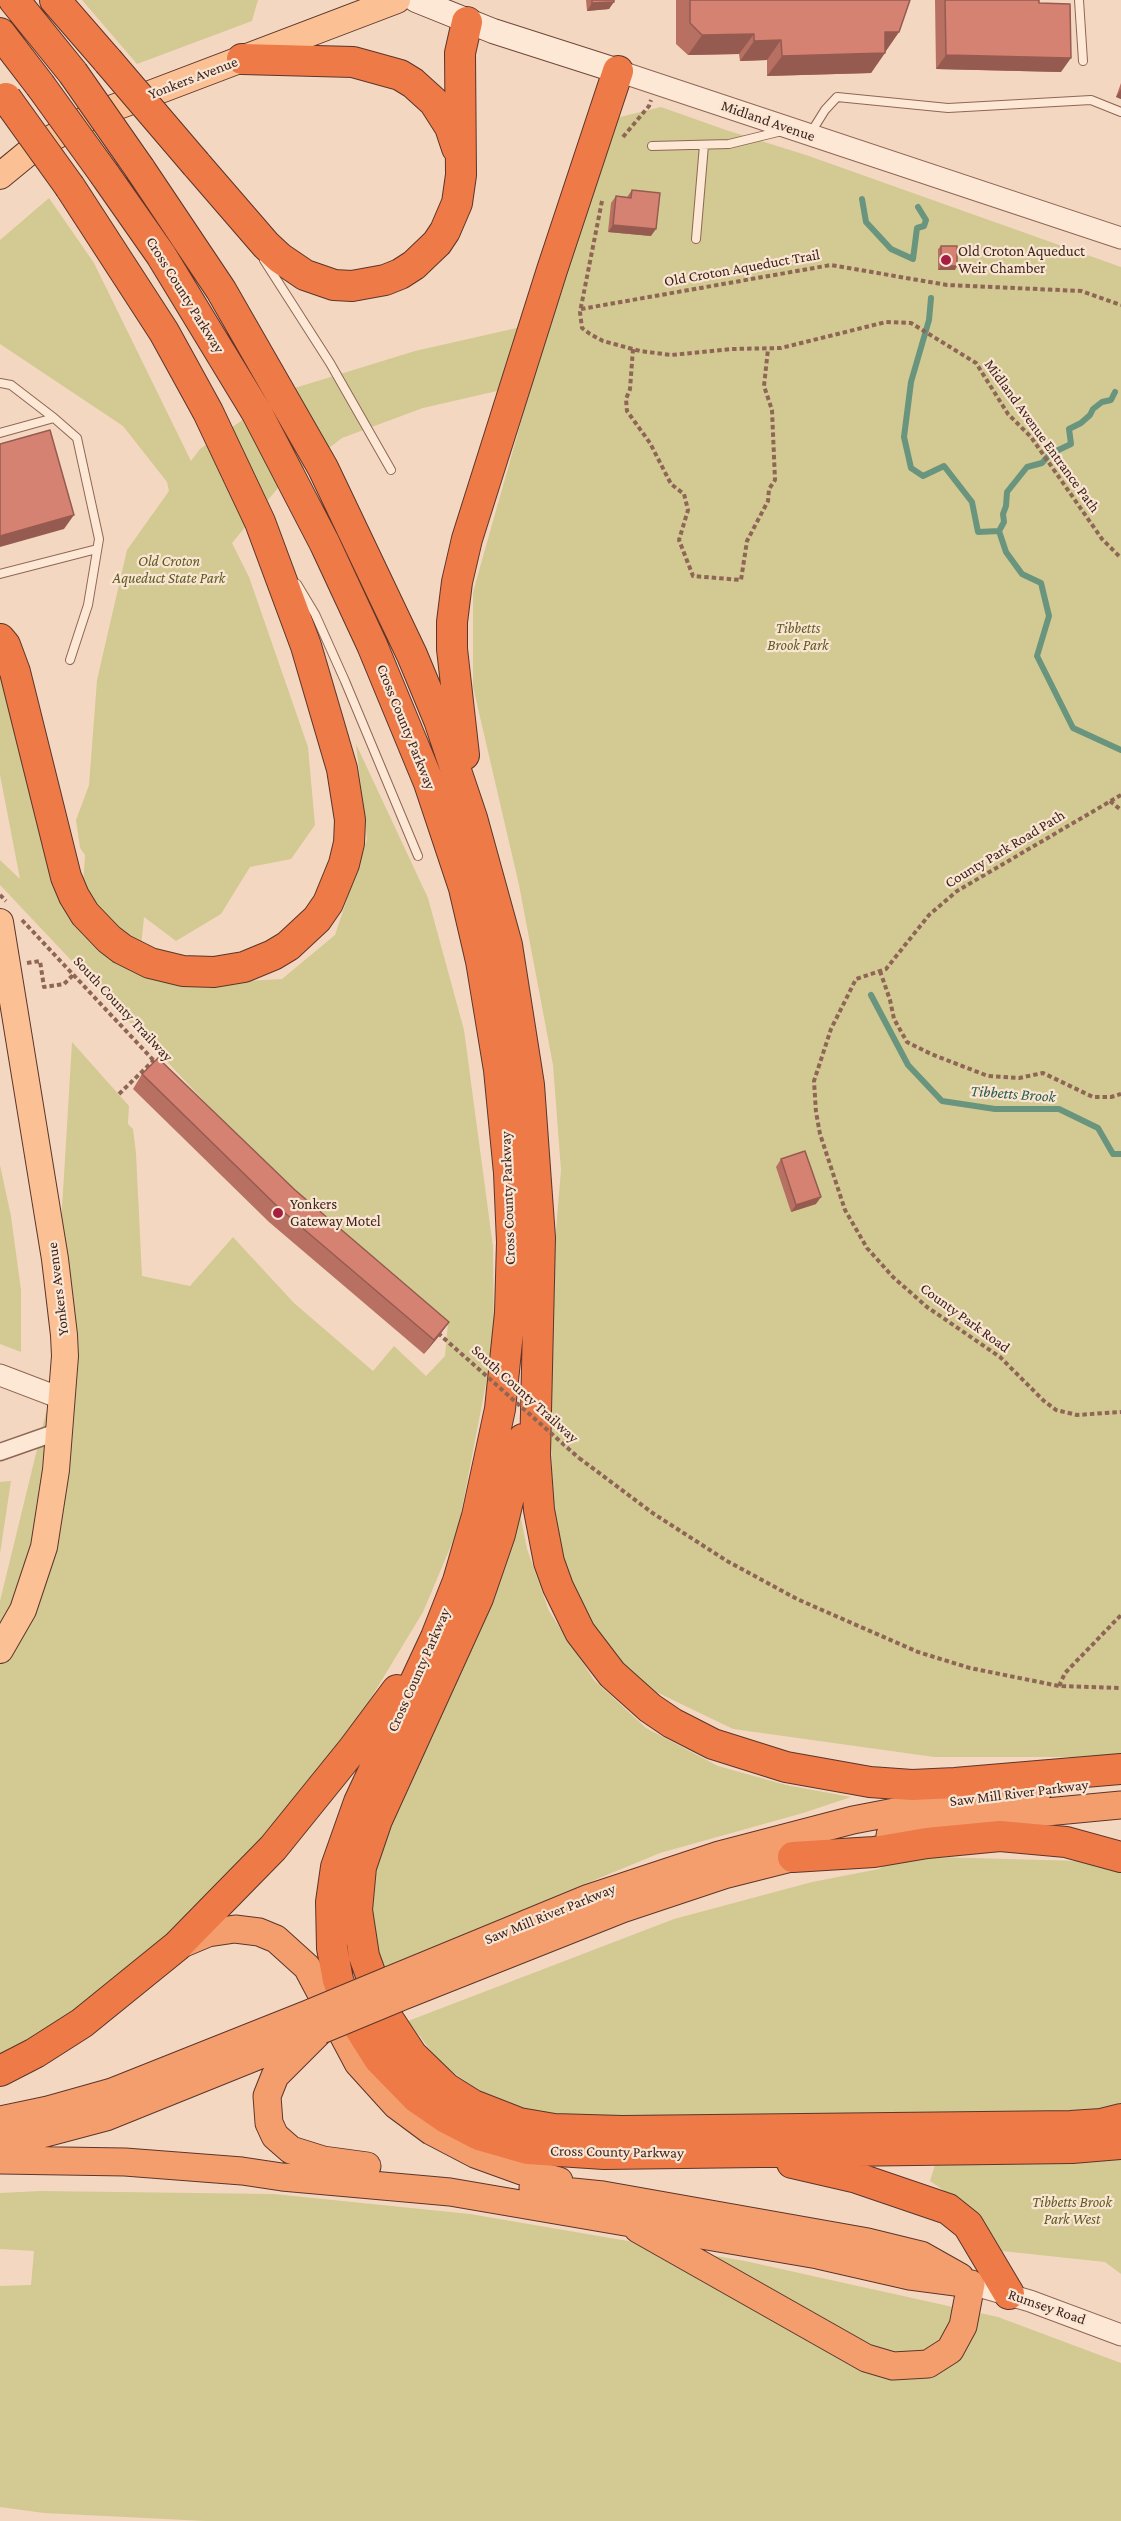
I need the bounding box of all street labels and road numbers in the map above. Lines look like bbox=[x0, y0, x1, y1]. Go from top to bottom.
street label: Yonkers Avenue bbox=[146, 53, 240, 103]
street label: Midland Avenue bbox=[719, 97, 817, 145]
street label: Cross County Parkway bbox=[142, 233, 228, 357]
street label: Old Croton Aqueduct Trail bbox=[663, 245, 821, 291]
street label: Midland Avenue Entrance Path bbox=[980, 356, 1104, 516]
street label: Cross County Parkway bbox=[373, 662, 439, 792]
street label: County Park Road Path bbox=[942, 806, 1068, 892]
street label: South County Trailway bbox=[69, 952, 177, 1066]
street label: Cross County Parkway bbox=[497, 1131, 519, 1265]
street label: Yonkers Avenue bbox=[43, 1241, 73, 1337]
street label: County Park Road bbox=[917, 1279, 1013, 1357]
street label: South County Trailway bbox=[468, 1341, 582, 1447]
street label: Cross County Parkway bbox=[384, 1605, 454, 1735]
street label: Saw Mill River Parkway bbox=[949, 1776, 1089, 1810]
street label: Saw Mill River Parkway bbox=[482, 1879, 618, 1949]
street label: Cross County Parkway bbox=[550, 2142, 684, 2162]
street label: Rumsey Road bbox=[1006, 2285, 1088, 2329]

